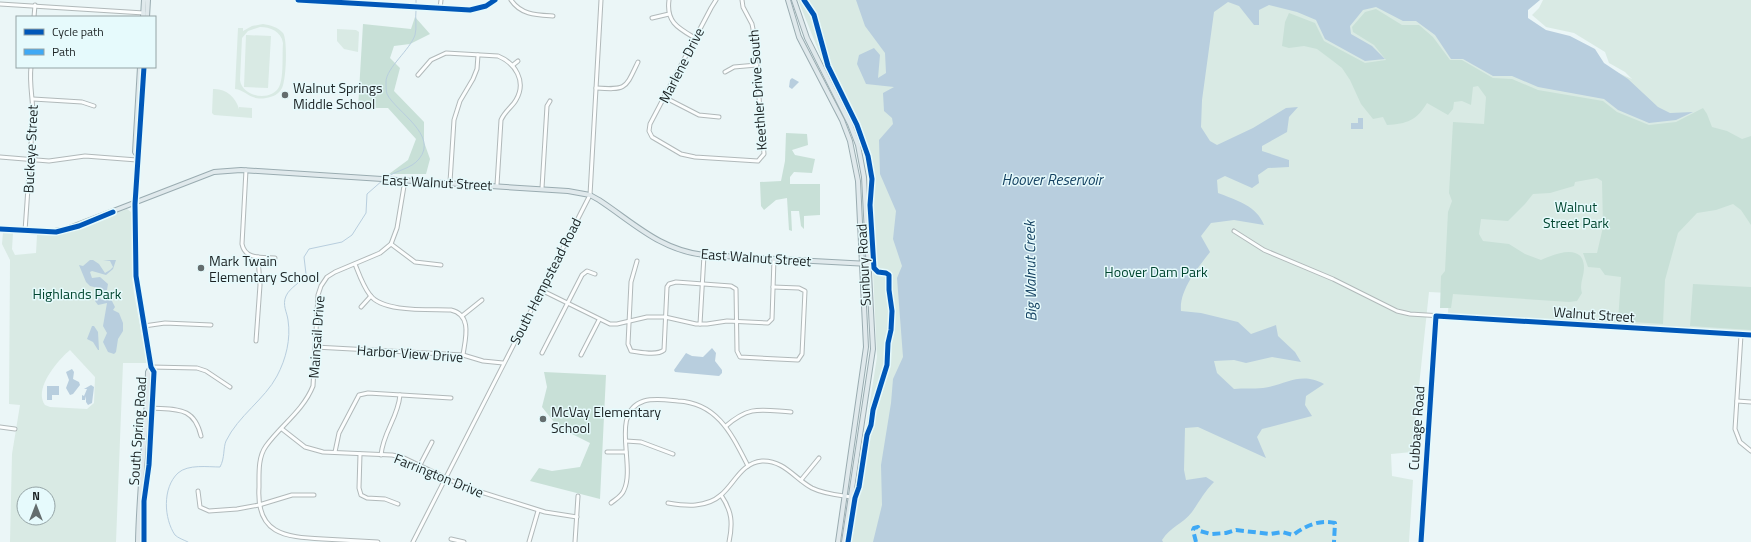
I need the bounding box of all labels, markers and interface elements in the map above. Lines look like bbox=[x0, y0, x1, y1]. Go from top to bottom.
legend bbox=[16, 16, 156, 68]
text: Cycle path bbox=[52, 22, 104, 41]
street label: Marlene Drive bbox=[653, 24, 709, 106]
street label: Keethler Drive South bbox=[742, 29, 772, 151]
text: Path bbox=[52, 42, 76, 61]
place label: Walnut Springs Middle School bbox=[293, 77, 383, 114]
marker: Walnut Springs Middle School bbox=[280, 90, 290, 100]
street label: Buckeye Street bbox=[17, 104, 43, 194]
water label: Hoover Reservoir bbox=[1002, 168, 1105, 191]
street label: East Walnut Street bbox=[381, 169, 493, 195]
park label: Walnut Street Park bbox=[1543, 196, 1609, 233]
street label: South Hempstead Road bbox=[504, 214, 586, 348]
water label: Big Walnut Creek bbox=[1018, 218, 1042, 321]
street label: Sunbury Road bbox=[850, 223, 876, 307]
street label: East Walnut Street bbox=[700, 243, 812, 271]
place label: Mark Twain Elementary School bbox=[209, 250, 319, 287]
park label: Hoover Dam Park bbox=[1104, 261, 1208, 282]
marker: Mark Twain Elementary School bbox=[196, 263, 206, 273]
park label: Highlands Park bbox=[33, 283, 122, 304]
street label: Mainsail Drive bbox=[303, 295, 329, 379]
street label: Walnut Street bbox=[1553, 301, 1635, 327]
street label: Harbor View Drive bbox=[356, 339, 464, 367]
street label: South Spring Road bbox=[123, 376, 151, 486]
street label: Cubbage Road bbox=[1403, 385, 1429, 471]
place label: McVay Elementary School bbox=[551, 401, 661, 438]
marker: McVay Elementary School bbox=[538, 414, 548, 424]
street label: Farrington Drive bbox=[391, 447, 487, 503]
north arrow bbox=[16, 486, 56, 526]
text: N bbox=[32, 488, 40, 504]

